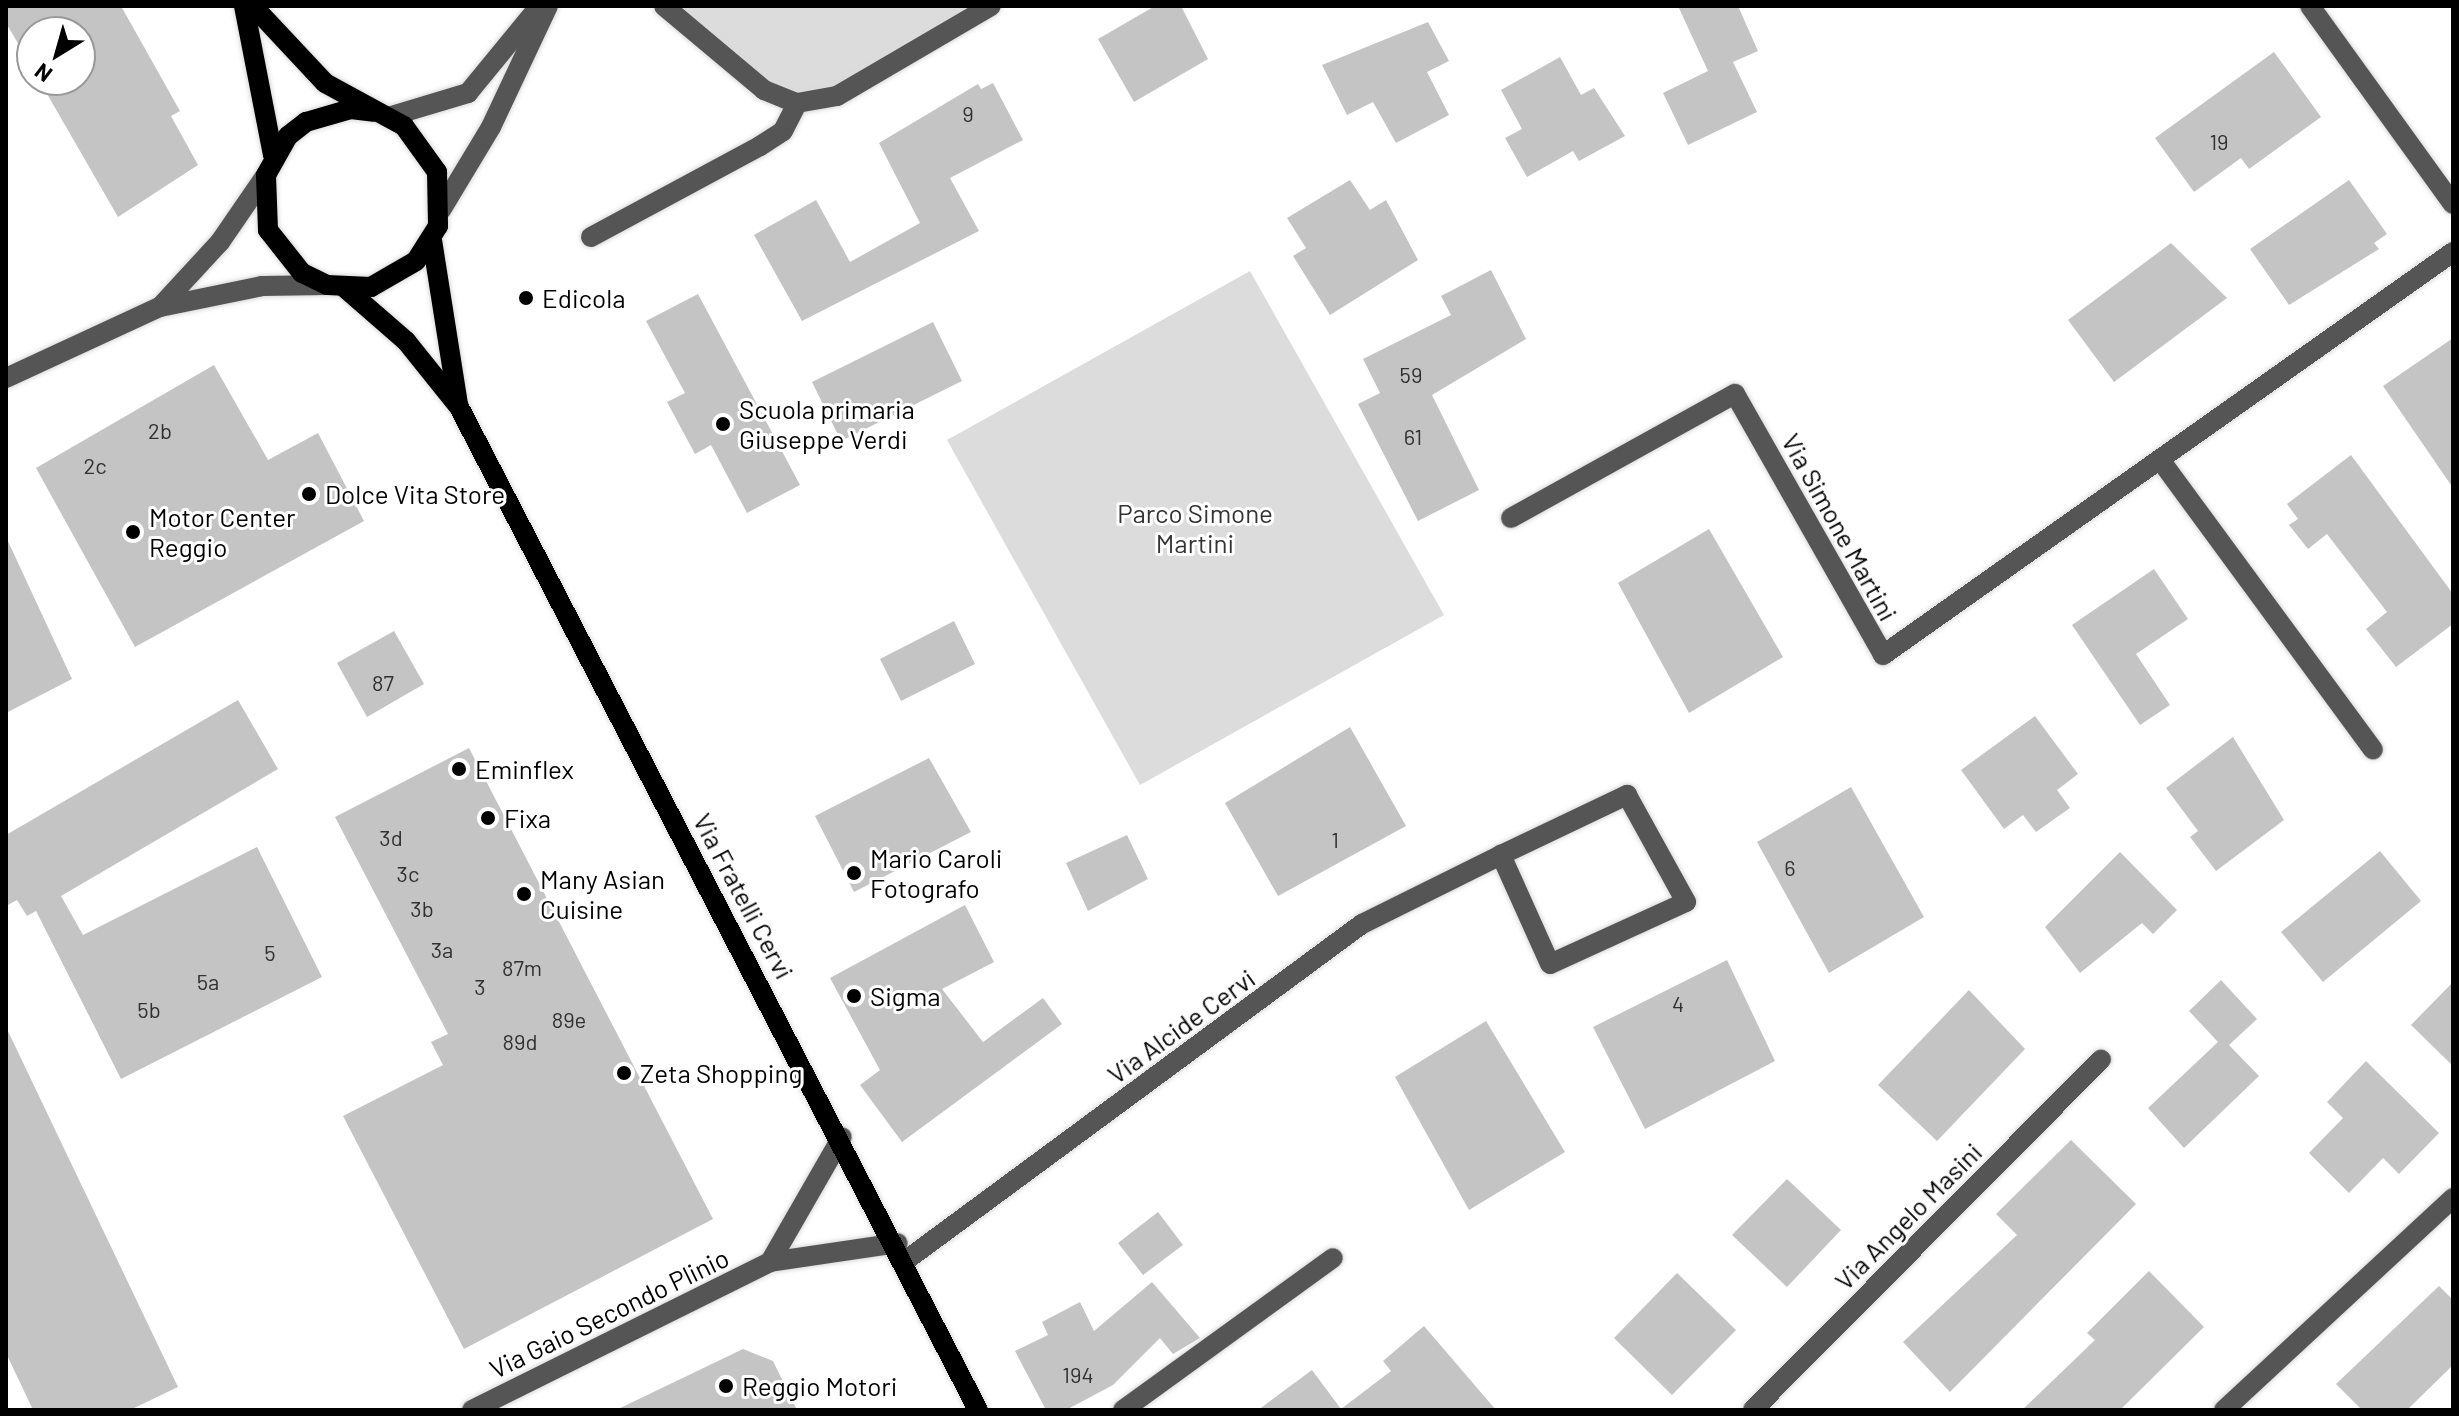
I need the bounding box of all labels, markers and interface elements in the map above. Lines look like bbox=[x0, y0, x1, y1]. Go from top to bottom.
north arrow bbox=[16, 16, 96, 96]
text: N bbox=[29, 59, 56, 88]
house number: 9 bbox=[962, 101, 974, 127]
house number: 19 bbox=[2209, 129, 2229, 155]
place label: Edicola bbox=[542, 282, 625, 314]
marker: Edicola bbox=[517, 289, 535, 307]
house number: 59 bbox=[1400, 362, 1422, 388]
place label: Scuola primaria Giuseppe Verdi bbox=[739, 393, 915, 454]
marker: Scuola primaria Giuseppe Verdi bbox=[714, 415, 732, 433]
house number: 2b bbox=[148, 418, 172, 444]
house number: 61 bbox=[1404, 424, 1422, 450]
street label: Via Simone Martini bbox=[1776, 428, 1904, 626]
house number: 2c bbox=[83, 453, 107, 479]
place label: Dolce Vita Store bbox=[325, 478, 505, 510]
marker: Dolce Vita Store bbox=[300, 485, 318, 503]
park label: Parco Simone Martini bbox=[1117, 497, 1273, 558]
place label: Motor Center Reggio bbox=[149, 501, 296, 562]
marker: Motor Center Reggio bbox=[124, 523, 142, 541]
house number: 87 bbox=[372, 670, 394, 696]
place label: Eminflex bbox=[475, 753, 574, 785]
marker: Eminflex bbox=[450, 760, 468, 778]
place label: Fixa bbox=[504, 802, 551, 834]
street label: Via Fratelli Cervi bbox=[687, 808, 801, 984]
marker: Fixa bbox=[479, 809, 497, 827]
house number: 3d bbox=[379, 825, 403, 851]
house number: 1 bbox=[1331, 827, 1339, 853]
place label: Mario Caroli Fotografo bbox=[870, 842, 1002, 904]
house number: 6 bbox=[1784, 855, 1796, 881]
house number: 3c bbox=[397, 861, 419, 887]
place label: Many Asian Cuisine bbox=[540, 863, 665, 924]
marker: Mario Caroli Fotografo bbox=[845, 864, 863, 882]
marker: Many Asian Cuisine bbox=[515, 885, 533, 903]
house number: 3b bbox=[410, 896, 434, 922]
house number: 3a bbox=[431, 937, 453, 963]
house number: 5 bbox=[264, 940, 276, 966]
house number: 87m bbox=[502, 955, 542, 981]
street label: Via Alcide Cervi bbox=[1101, 962, 1261, 1090]
house number: 5a bbox=[197, 969, 219, 995]
house number: 3 bbox=[474, 974, 486, 1000]
place label: Sigma bbox=[870, 980, 941, 1012]
marker: Sigma bbox=[845, 987, 863, 1005]
house number: 4 bbox=[1672, 991, 1684, 1017]
house number: 5b bbox=[137, 997, 161, 1023]
house number: 89e bbox=[552, 1007, 586, 1033]
house number: 89d bbox=[503, 1029, 537, 1055]
place label: Zeta Shopping bbox=[640, 1057, 802, 1089]
marker: Zeta Shopping bbox=[615, 1064, 633, 1082]
street label: Via Angelo Masini bbox=[1828, 1136, 1988, 1296]
street label: Via Gaio Secondo Plinio bbox=[484, 1241, 734, 1385]
house number: 194 bbox=[1062, 1362, 1094, 1388]
place label: Reggio Motori bbox=[742, 1370, 897, 1402]
marker: Reggio Motori bbox=[717, 1377, 735, 1395]

